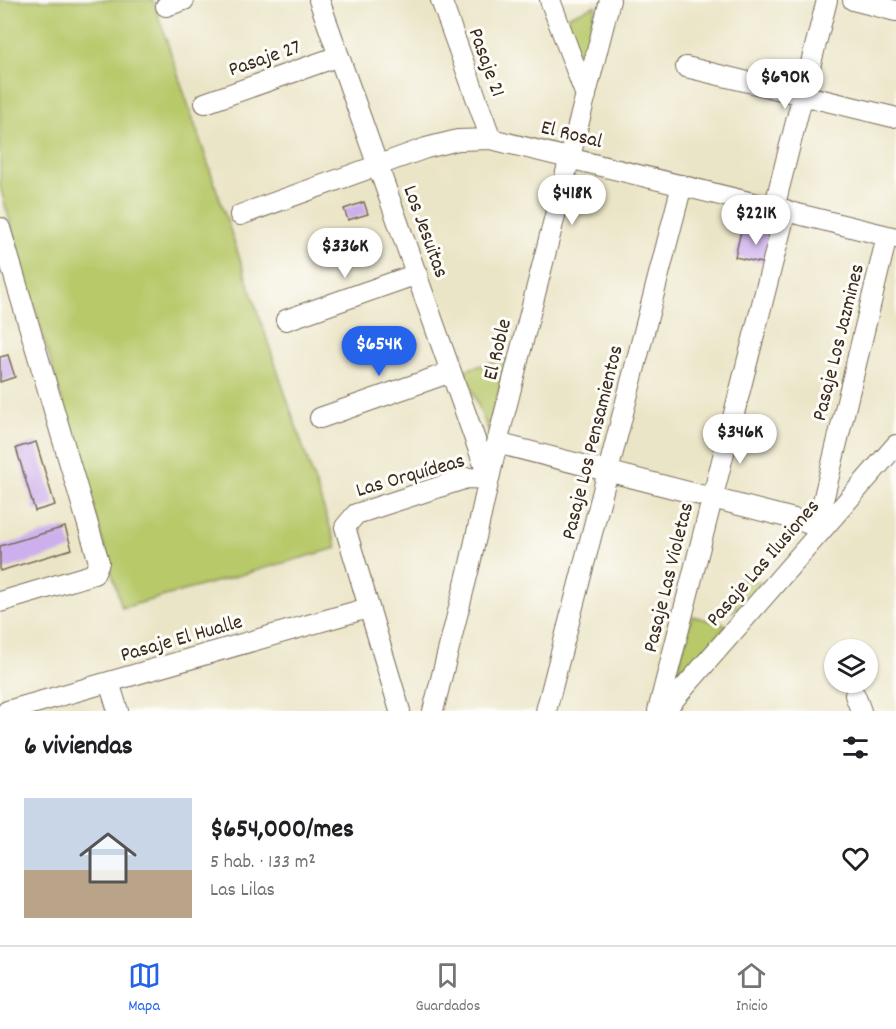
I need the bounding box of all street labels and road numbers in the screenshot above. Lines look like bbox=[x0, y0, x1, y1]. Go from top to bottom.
street label: Pasaje 21 bbox=[459, 24, 511, 102]
street label: Pasaje 27 bbox=[225, 33, 305, 86]
street label: El Rosal bbox=[537, 114, 605, 158]
street label: Los Jesuitas bbox=[394, 181, 455, 283]
street label: Pasaje Los Jazmines bbox=[806, 261, 874, 424]
street label: El Roble bbox=[477, 316, 521, 384]
street label: Pasaje Los Pensamientos bbox=[555, 342, 633, 543]
street label: Las Orquídeas bbox=[353, 447, 469, 507]
street label: Pasaje Las Ilusiones bbox=[700, 494, 828, 634]
street label: Pasaje Las Violetas bbox=[637, 500, 703, 656]
street label: Pasaje El Hualle bbox=[117, 608, 246, 672]

